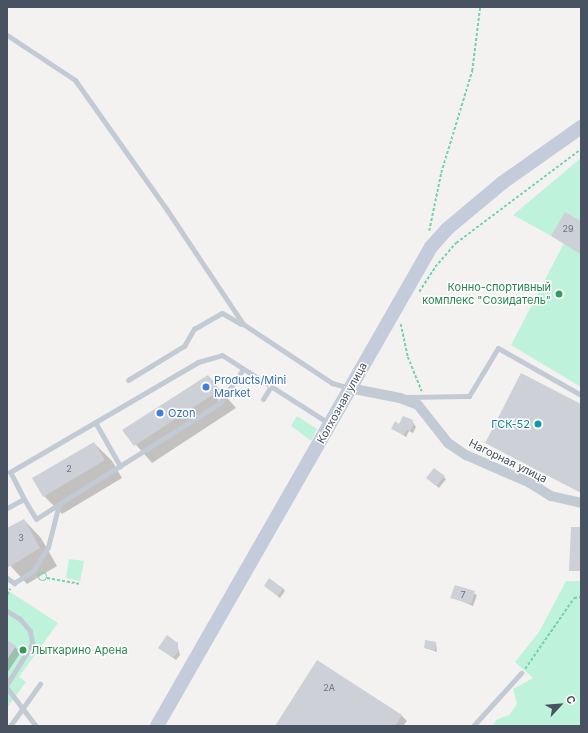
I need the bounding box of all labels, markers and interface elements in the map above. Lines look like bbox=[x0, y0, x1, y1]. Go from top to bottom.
house number: 29 bbox=[562, 224, 574, 234]
place label: Конно-спортивный комплекс "Созидатель" bbox=[422, 281, 551, 307]
marker: Конно-спортивный комплекс "Созидатель" bbox=[554, 289, 564, 299]
street label: Колхозная улица bbox=[314, 360, 370, 446]
place label: Products/Mini Market bbox=[214, 374, 286, 400]
marker: Products/Mini Market bbox=[201, 382, 211, 392]
place label: Ozon bbox=[168, 406, 195, 420]
marker: Ozon bbox=[155, 408, 165, 418]
place label: ГСК-52 bbox=[491, 417, 530, 431]
marker: ГСК-52 bbox=[533, 419, 543, 429]
street label: Нагорная улица bbox=[467, 436, 549, 486]
house number: 2 bbox=[66, 464, 72, 474]
house number: 3 bbox=[18, 533, 24, 543]
house number: 7 bbox=[460, 590, 466, 600]
place label: Лыткарино Арена bbox=[31, 643, 128, 657]
marker: Лыткарино Арена bbox=[18, 645, 28, 655]
house number: 2А bbox=[323, 683, 335, 693]
north arrow bbox=[540, 685, 580, 725]
text: С bbox=[563, 693, 579, 706]

